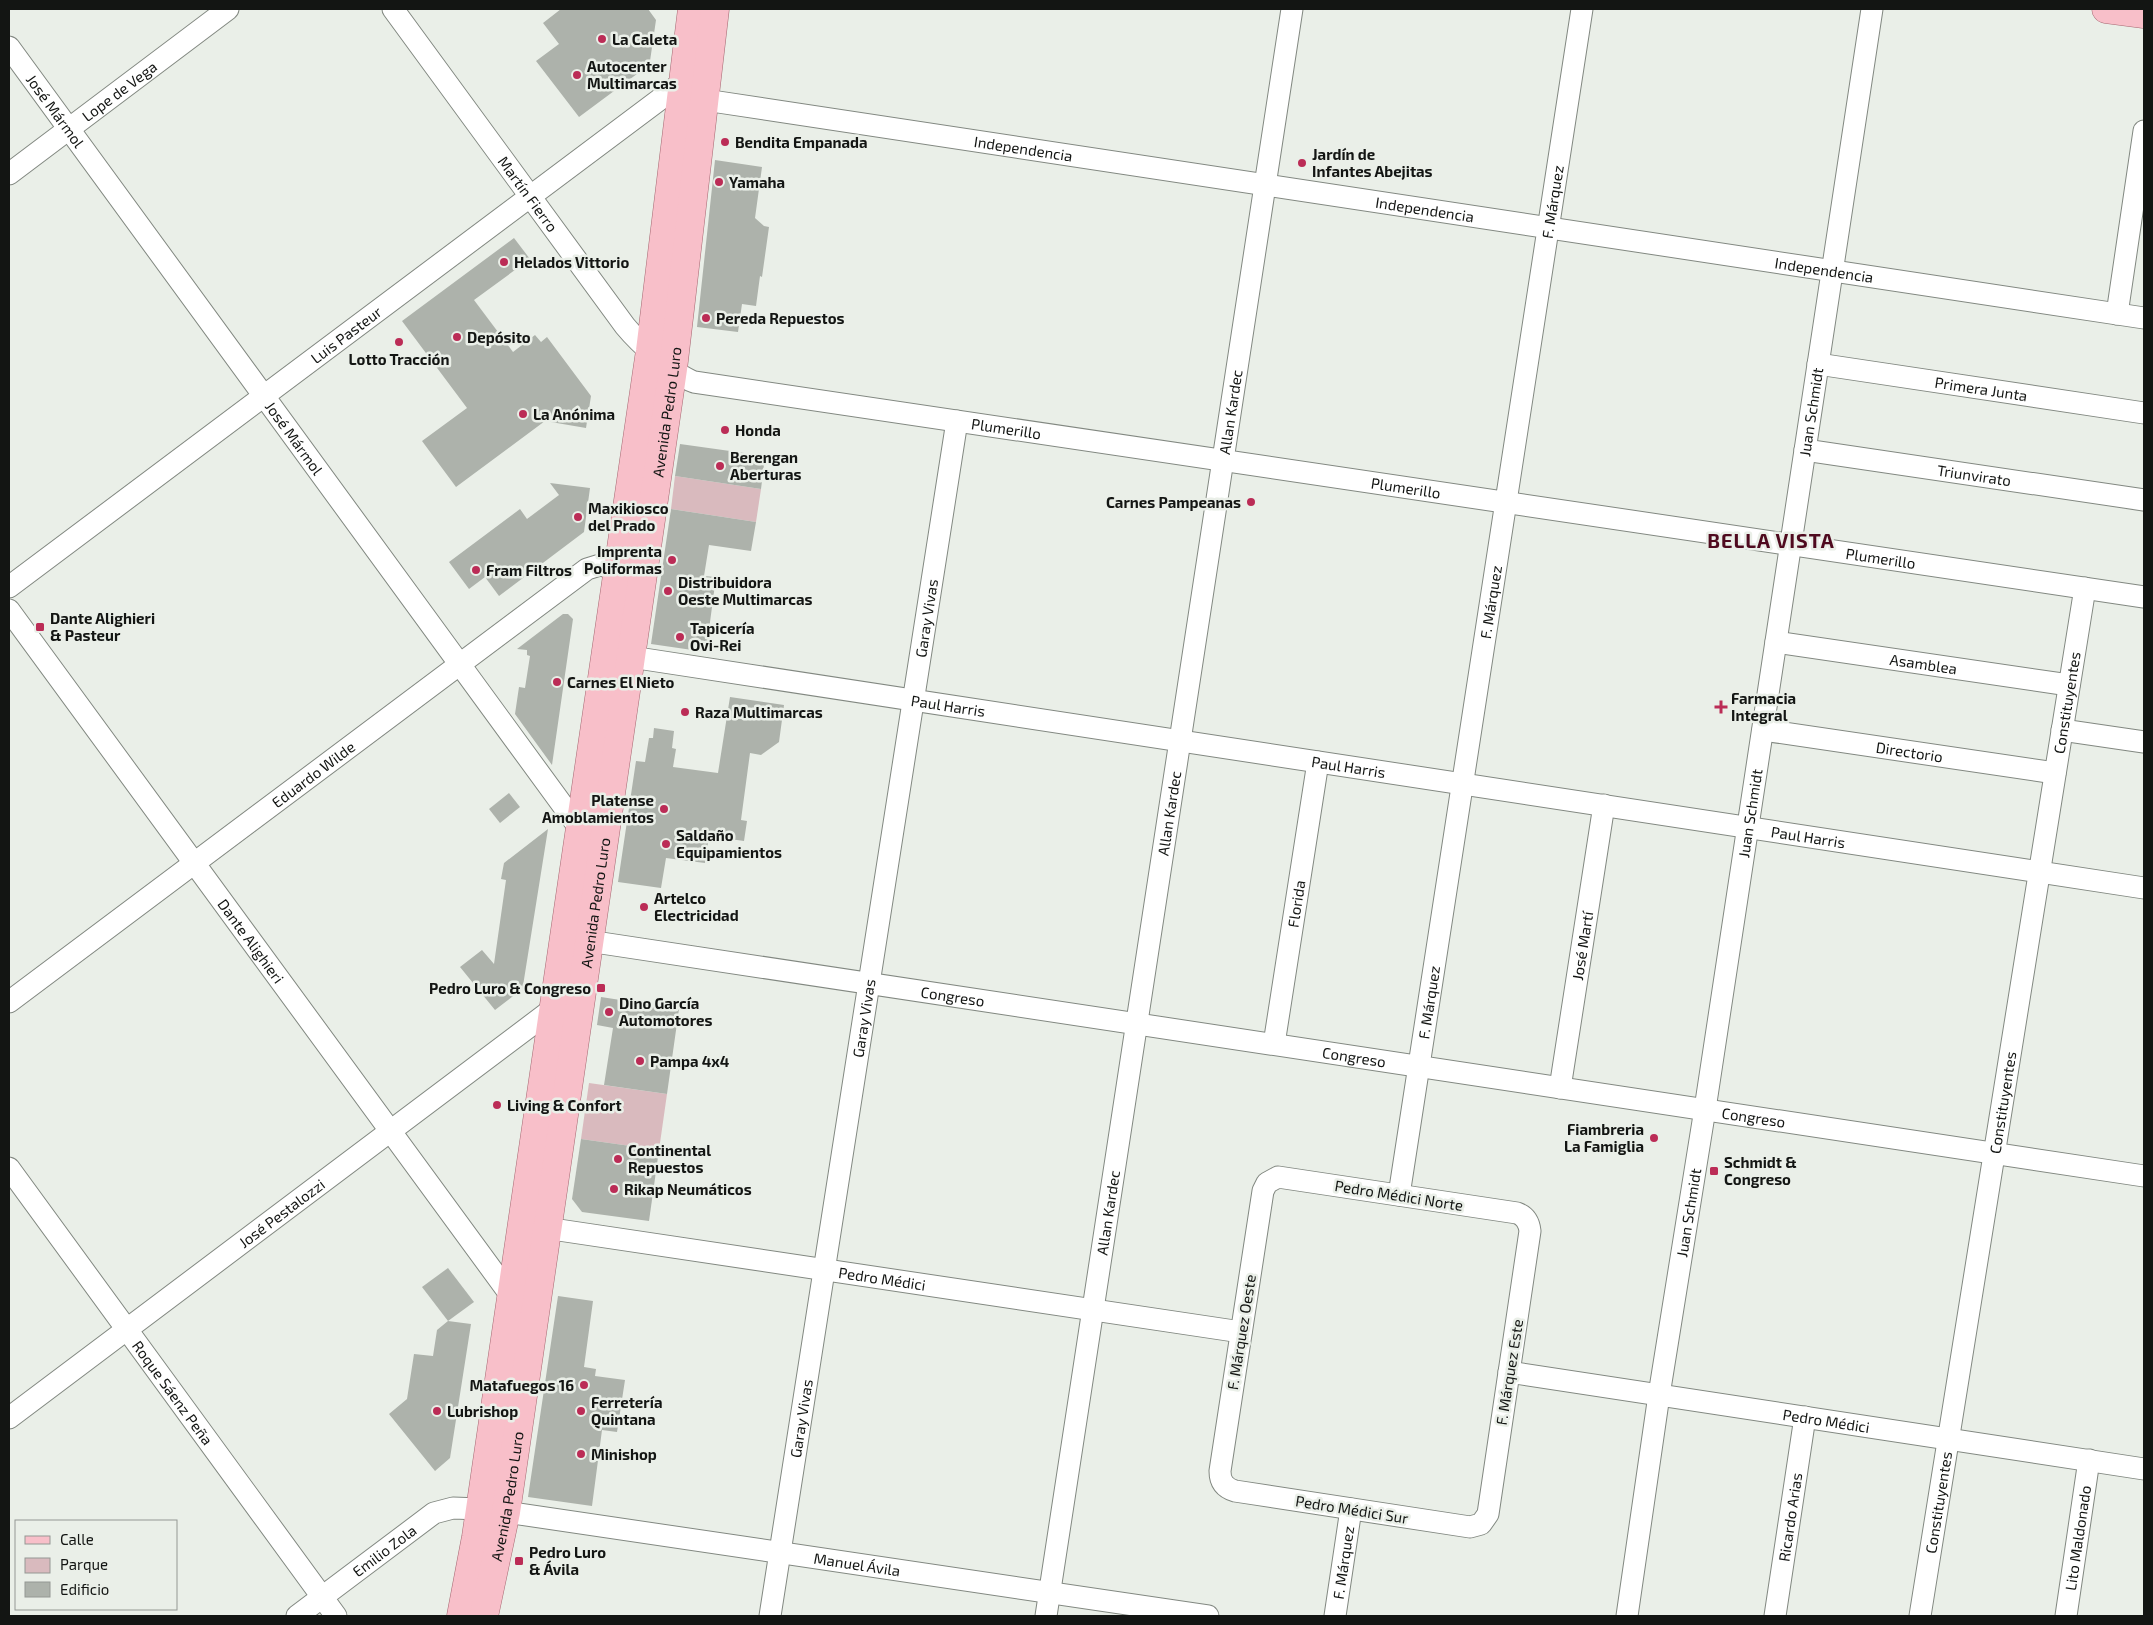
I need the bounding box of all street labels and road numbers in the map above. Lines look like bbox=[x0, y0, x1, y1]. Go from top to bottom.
street label: Lope de Vega bbox=[78, 57, 160, 125]
street label: José Mármol bbox=[23, 71, 89, 151]
street label: Independencia bbox=[973, 132, 1074, 165]
street label: Martín Fierro bbox=[495, 152, 562, 235]
street label: F. Márquez bbox=[1538, 164, 1567, 240]
street label: Independencia bbox=[1374, 193, 1475, 225]
street label: Independencia bbox=[1774, 253, 1875, 286]
street label: Luis Pasteur bbox=[307, 302, 385, 367]
street label: Avenida Pedro Luro bbox=[648, 346, 685, 478]
street label: Juan Schmidt bbox=[1795, 366, 1826, 458]
street label: Allan Kardec bbox=[1215, 368, 1246, 456]
street label: Primera Junta bbox=[1934, 373, 2029, 404]
street label: José Mármol bbox=[262, 398, 327, 478]
street label: Plumerillo bbox=[970, 414, 1042, 442]
street label: Triunvirato bbox=[1936, 461, 2012, 489]
street label: Plumerillo bbox=[1370, 473, 1442, 502]
street label: Plumerillo bbox=[1845, 544, 1917, 572]
street label: F. Márquez bbox=[1476, 564, 1505, 640]
street label: Garay Vivas bbox=[911, 578, 941, 659]
street label: Asamblea bbox=[1889, 650, 1958, 677]
street label: Constituyentes bbox=[2050, 650, 2084, 755]
street label: Paul Harris bbox=[910, 691, 986, 720]
street label: Eduardo Wilde bbox=[268, 737, 358, 811]
street label: Directorio bbox=[1875, 738, 1944, 765]
street label: Paul Harris bbox=[1310, 752, 1387, 781]
street label: Juan Schmidt bbox=[1734, 767, 1766, 859]
street label: Allan Kardec bbox=[1153, 770, 1184, 857]
street label: Paul Harris bbox=[1770, 822, 1847, 851]
street label: Avenida Pedro Luro bbox=[577, 836, 613, 969]
street label: Florida bbox=[1283, 879, 1308, 929]
street label: Dante Alighieri bbox=[214, 895, 288, 986]
street label: José Martí bbox=[1568, 909, 1597, 981]
street label: F. Márquez bbox=[1414, 964, 1443, 1040]
street label: Garay Vivas bbox=[849, 978, 879, 1059]
street label: Congreso bbox=[920, 982, 986, 1010]
street label: Congreso bbox=[1321, 1043, 1387, 1070]
street label: Constituyentes bbox=[1985, 1050, 2019, 1155]
street label: Congreso bbox=[1721, 1103, 1787, 1131]
street label: Juan Schmidt bbox=[1672, 1167, 1704, 1258]
street label: Allan Kardec bbox=[1092, 1169, 1123, 1256]
street label: José Pestalozzi bbox=[235, 1175, 328, 1251]
street label: Pedro Médici Norte bbox=[1333, 1176, 1465, 1214]
street label: Pedro Médici bbox=[837, 1263, 927, 1294]
street label: F. Márquez Oeste bbox=[1223, 1273, 1259, 1391]
street label: F. Márquez Este bbox=[1492, 1318, 1526, 1426]
street label: Roque Sáenz Peña bbox=[129, 1337, 217, 1448]
street label: Garay Vivas bbox=[786, 1378, 816, 1459]
street label: Pedro Médici bbox=[1782, 1405, 1871, 1436]
street label: Avenida Pedro Luro bbox=[487, 1430, 527, 1563]
street label: Constituyentes bbox=[1921, 1450, 1955, 1555]
street label: Ricardo Arias bbox=[1774, 1471, 1805, 1563]
street label: Lito Maldonado bbox=[2061, 1484, 2094, 1592]
street label: Pedro Médici Sur bbox=[1294, 1491, 1410, 1527]
street label: Emilio Zola bbox=[349, 1521, 420, 1580]
street label: F. Márquez bbox=[1329, 1525, 1357, 1600]
street label: Manuel Ávila bbox=[813, 1549, 902, 1579]

